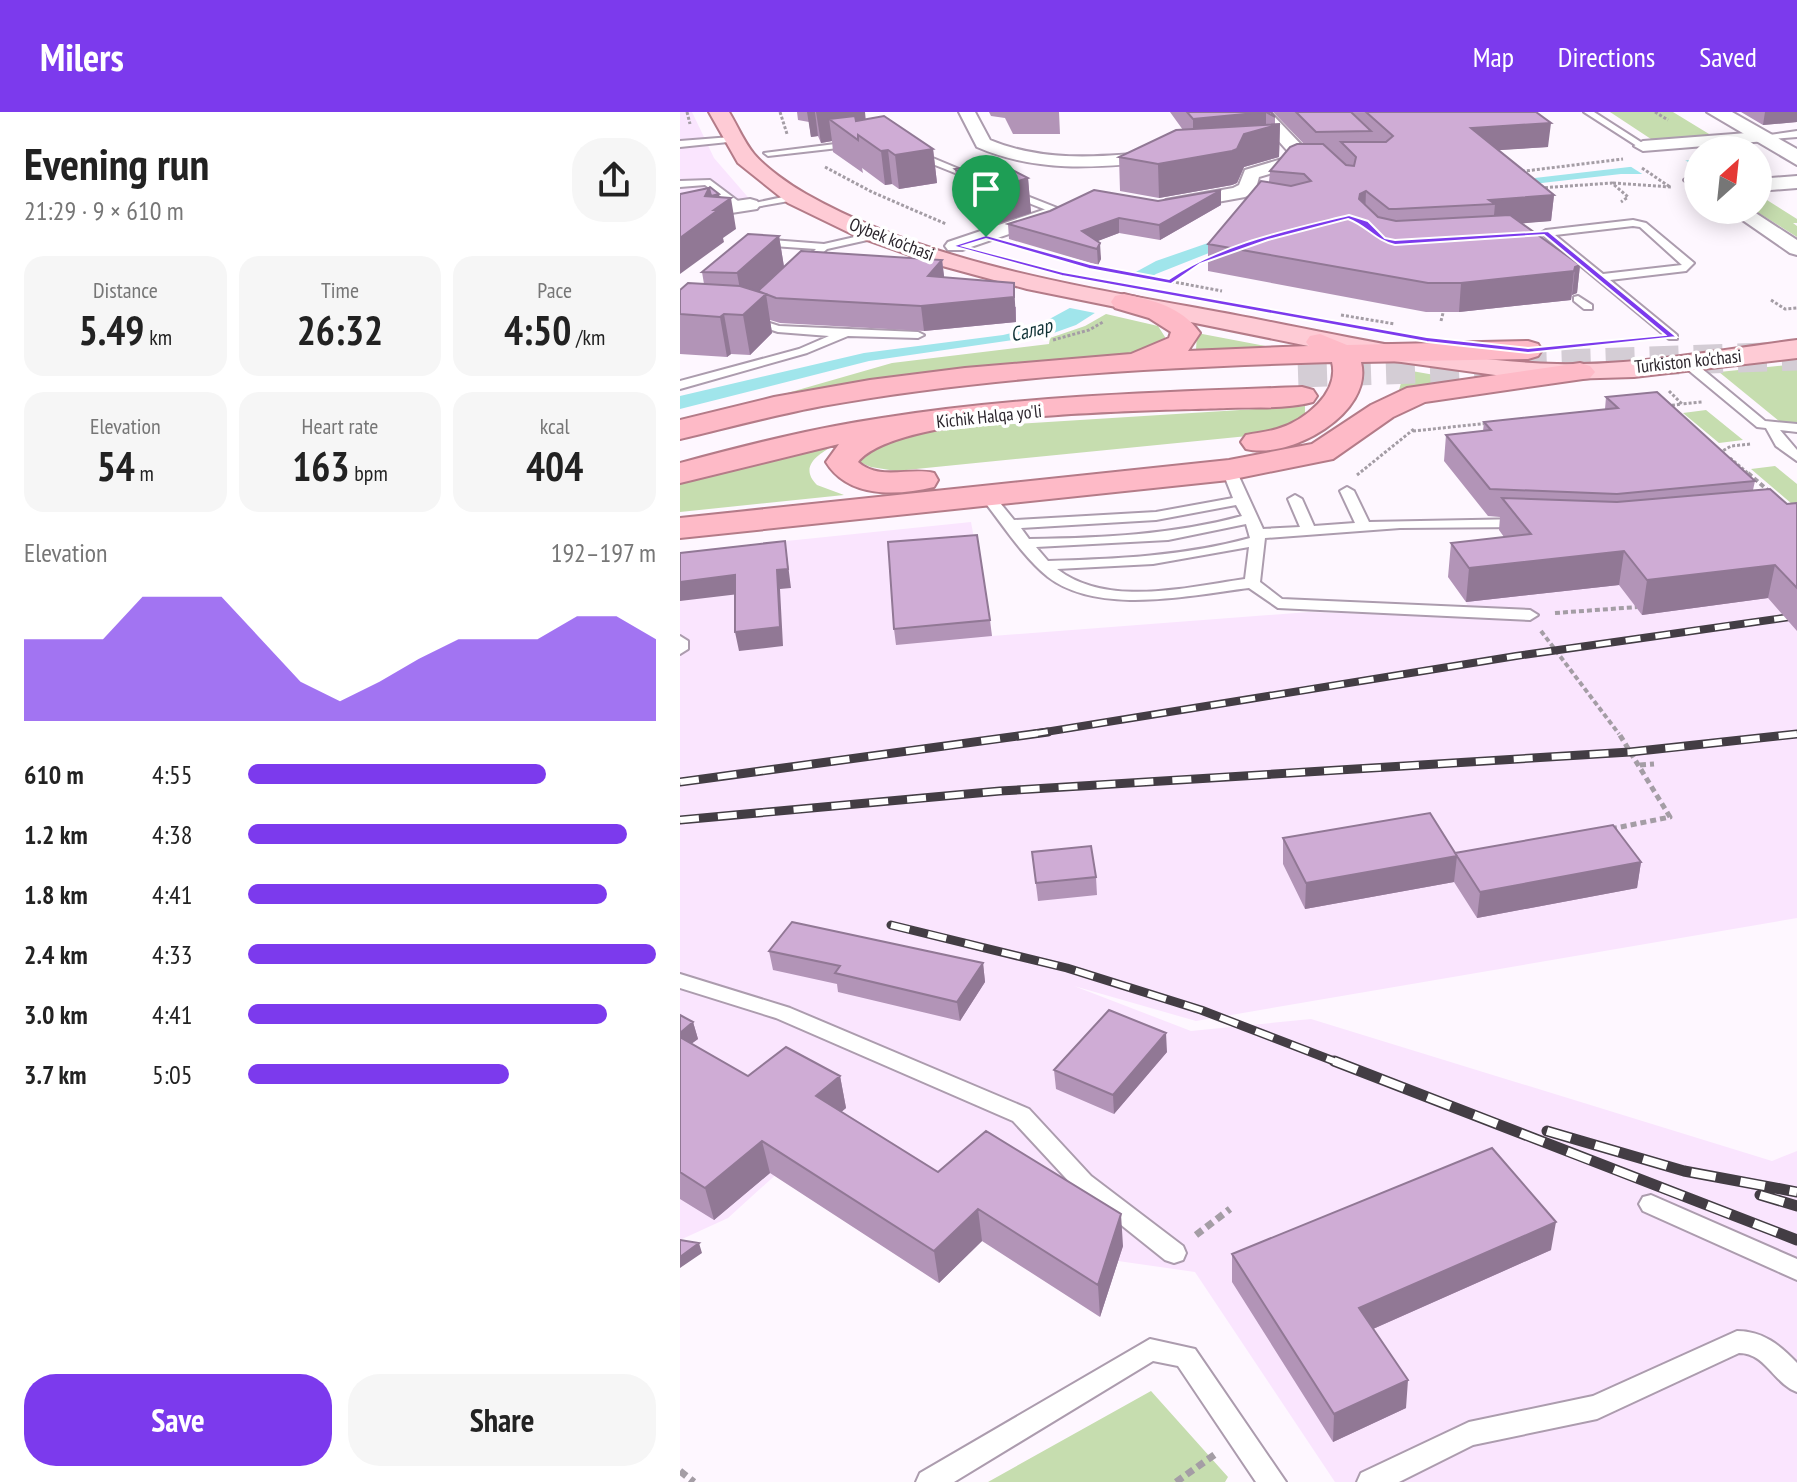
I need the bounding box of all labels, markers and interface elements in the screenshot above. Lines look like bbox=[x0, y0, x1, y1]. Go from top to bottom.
text: Milers bbox=[40, 32, 124, 81]
text: Map bbox=[1473, 38, 1514, 75]
text: Directions bbox=[1558, 38, 1655, 75]
text: Saved bbox=[1699, 38, 1757, 75]
text: Evening run bbox=[24, 135, 209, 192]
north arrow bbox=[1684, 136, 1772, 224]
map controls bbox=[1684, 136, 1772, 224]
button: share bbox=[572, 138, 656, 222]
pin bbox=[952, 155, 1020, 237]
icon: arrive bbox=[964, 167, 1008, 211]
text: 21:29 · 9 × 610 m bbox=[24, 194, 184, 227]
street label: Oybek ko'chasi bbox=[846, 212, 938, 266]
text: Distance bbox=[93, 276, 158, 304]
text: Time bbox=[321, 276, 359, 304]
text: Pace bbox=[537, 276, 572, 304]
text: 5.49 bbox=[79, 304, 144, 356]
text: 26:32 bbox=[297, 304, 383, 356]
text: 4:50 bbox=[504, 304, 571, 356]
water label: Салар bbox=[1007, 312, 1056, 348]
text: km bbox=[144, 323, 172, 351]
text: /km bbox=[571, 323, 605, 351]
street label: Turkiston ko'chasi bbox=[1633, 344, 1743, 378]
street label: Kichik Halqa yo'li bbox=[935, 399, 1043, 433]
text: Elevation bbox=[90, 412, 161, 440]
text: Heart rate bbox=[302, 412, 378, 440]
text: kcal bbox=[540, 412, 570, 440]
text: 54 bbox=[97, 440, 135, 492]
text: 163 bbox=[292, 440, 350, 492]
text: 404 bbox=[526, 440, 583, 492]
text: m bbox=[135, 459, 154, 487]
text: bpm bbox=[350, 459, 388, 487]
text: Elevation bbox=[24, 536, 107, 569]
text: 192–197 m bbox=[551, 536, 656, 569]
text: 610 m bbox=[24, 758, 84, 791]
text: 4:55 bbox=[152, 758, 192, 791]
text: 1.2 km bbox=[24, 818, 88, 851]
text: 4:38 bbox=[152, 818, 192, 851]
text: 1.8 km bbox=[24, 878, 88, 911]
text: 4:41 bbox=[152, 878, 192, 911]
text: 2.4 km bbox=[24, 938, 88, 971]
text: 4:33 bbox=[152, 938, 192, 971]
text: 3.0 km bbox=[24, 998, 88, 1031]
text: 4:41 bbox=[152, 998, 192, 1031]
text: 3.7 km bbox=[24, 1058, 87, 1091]
text: 5:05 bbox=[152, 1058, 192, 1091]
button: Save bbox=[24, 1374, 332, 1466]
button: Share bbox=[348, 1374, 656, 1466]

